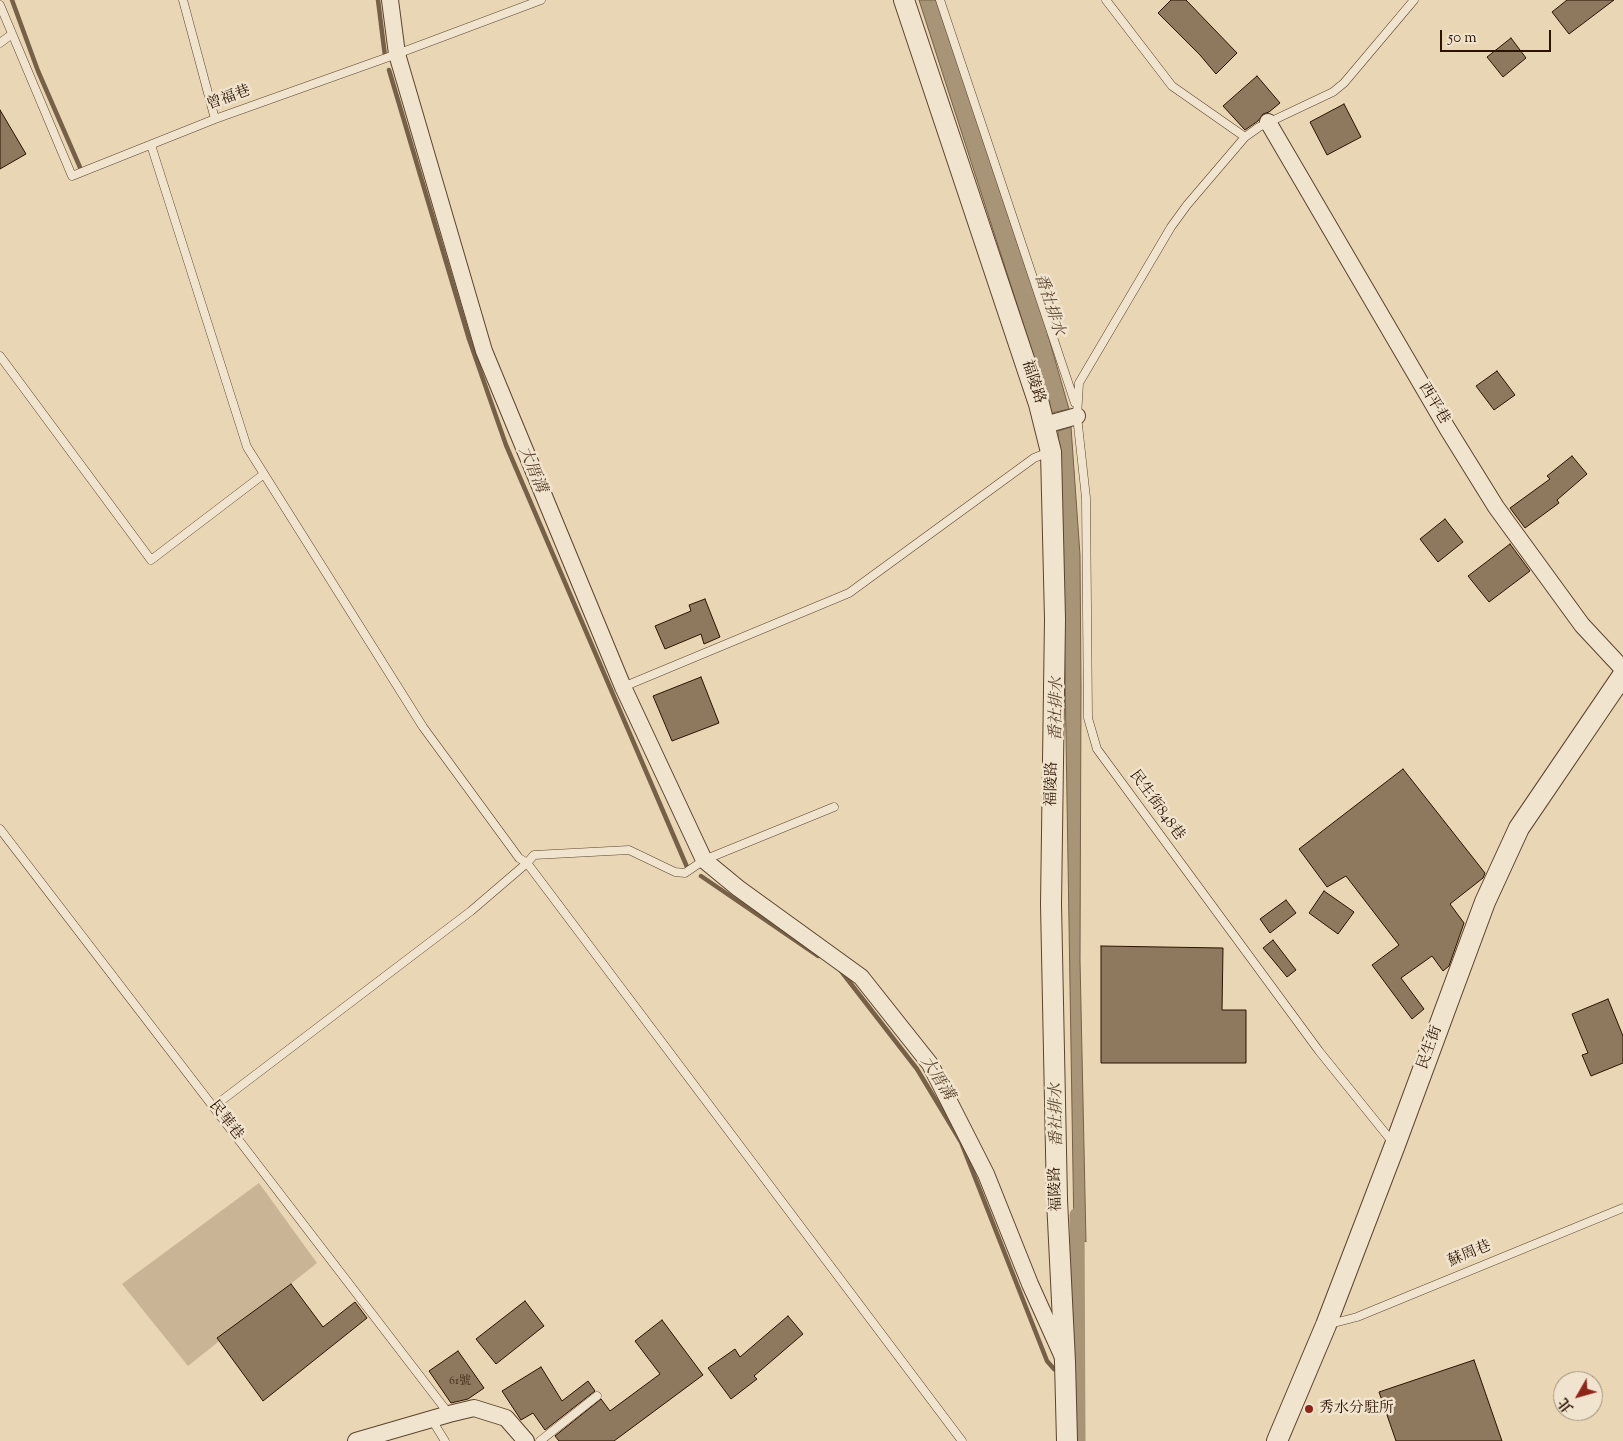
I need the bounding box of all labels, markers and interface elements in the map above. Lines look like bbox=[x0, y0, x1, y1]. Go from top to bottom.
scale bar bbox=[1443, 20, 1554, 52]
text: 50 m bbox=[1448, 28, 1477, 49]
street label: 曾福巷 bbox=[205, 83, 253, 115]
water label: 番社排水 bbox=[1029, 272, 1067, 338]
street label: 福陵路 bbox=[1016, 358, 1048, 406]
street label: 西平巷 bbox=[1414, 380, 1452, 428]
water label: 大厝溝 bbox=[513, 444, 549, 496]
water label: 番社排水 bbox=[1048, 677, 1068, 741]
street label: 福陵路 bbox=[1044, 761, 1062, 807]
street label: 民生街848巷 bbox=[1124, 767, 1188, 845]
street label: 民生街 bbox=[1415, 1024, 1447, 1072]
water label: 大厝溝 bbox=[915, 1054, 957, 1104]
water label: 番社排水 bbox=[1048, 1083, 1068, 1147]
street label: 民華巷 bbox=[204, 1098, 246, 1144]
street label: 福陵路 bbox=[1047, 1166, 1067, 1212]
street label: 蘇周巷 bbox=[1446, 1238, 1494, 1272]
north arrow bbox=[1553, 1371, 1603, 1421]
house number: 61號 bbox=[449, 1375, 471, 1389]
text: 北 bbox=[1555, 1393, 1579, 1416]
place label: 秀水分駐所 bbox=[1319, 1400, 1394, 1418]
marker: 秀水分駐所 bbox=[1303, 1403, 1315, 1415]

